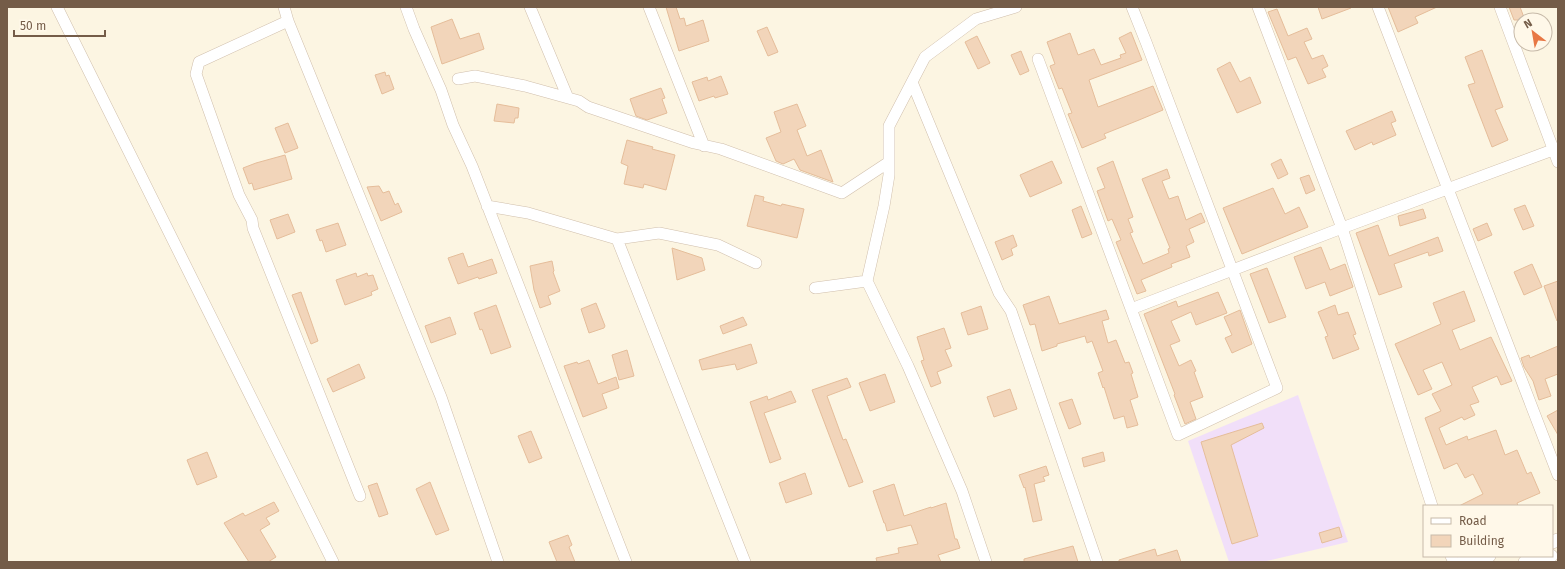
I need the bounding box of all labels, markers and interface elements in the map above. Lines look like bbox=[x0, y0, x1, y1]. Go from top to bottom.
scale bar bbox=[14, 12, 105, 38]
north arrow bbox=[1513, 12, 1553, 52]
text: N bbox=[1522, 16, 1535, 31]
text: 50 m bbox=[20, 19, 46, 33]
legend bbox=[1423, 505, 1553, 557]
text: Road bbox=[1459, 514, 1487, 528]
text: Building bbox=[1459, 534, 1505, 548]

